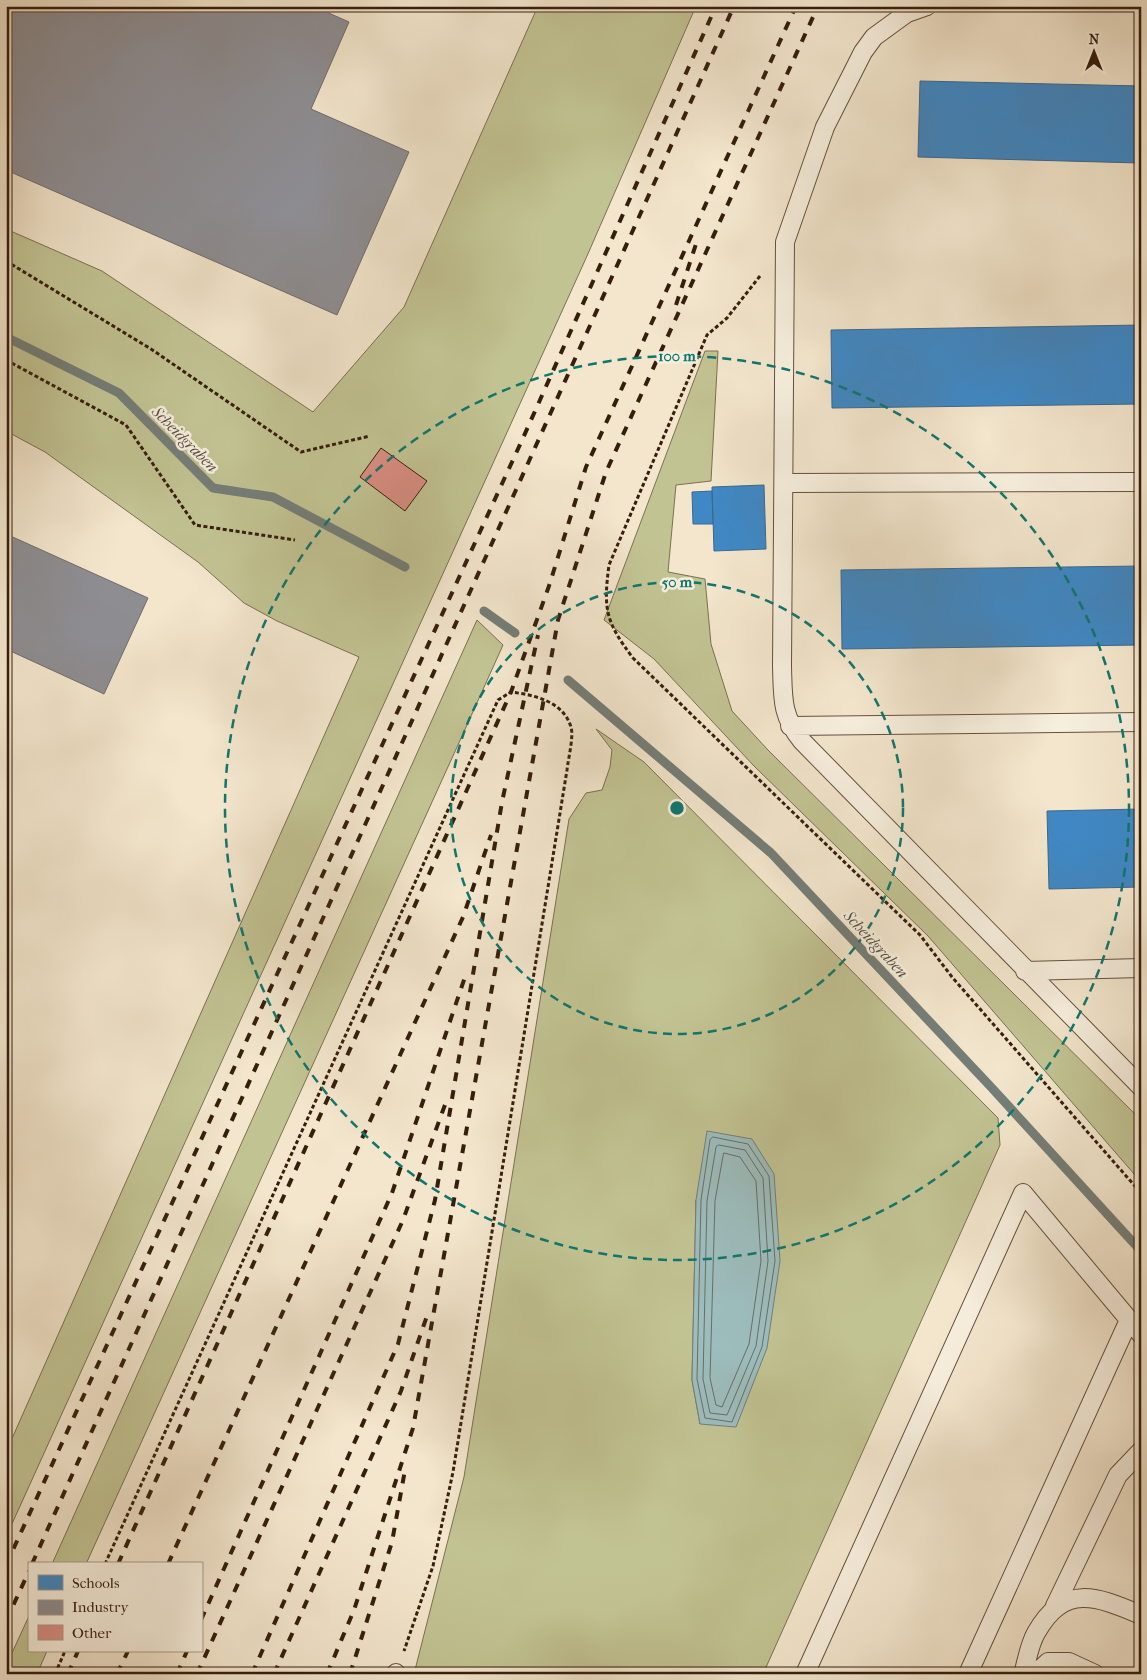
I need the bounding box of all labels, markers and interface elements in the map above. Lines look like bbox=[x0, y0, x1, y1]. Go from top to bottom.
north arrow bbox=[1070, 28, 1120, 78]
text: N bbox=[1089, 31, 1100, 48]
text: 100 m bbox=[658, 347, 696, 365]
water label: Scheidgraben bbox=[147, 401, 222, 476]
text: 50 m bbox=[662, 573, 693, 591]
centre of rings bbox=[668, 799, 686, 817]
water label: Scheidgraben bbox=[839, 906, 912, 982]
legend bbox=[28, 1562, 202, 1652]
text: Schools bbox=[72, 1574, 120, 1592]
text: Industry bbox=[72, 1598, 129, 1616]
text: Other bbox=[72, 1624, 112, 1642]

